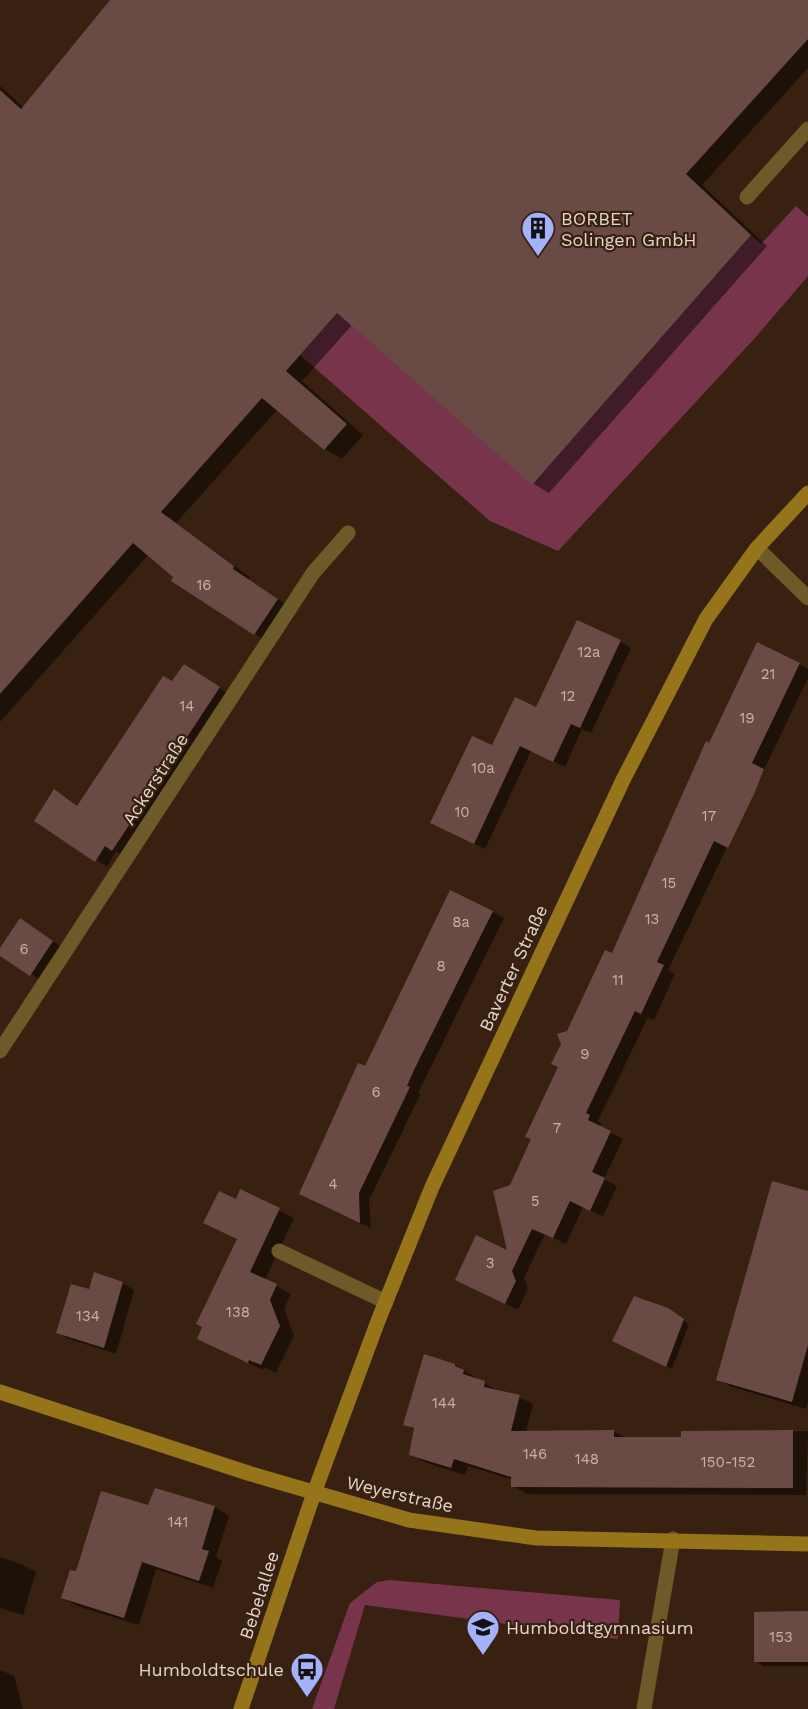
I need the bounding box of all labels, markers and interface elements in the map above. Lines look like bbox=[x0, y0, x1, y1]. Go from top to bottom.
place label: BORBET Solingen GmbH bbox=[561, 208, 697, 250]
building icon: BORBET Solingen GmbH bbox=[520, 210, 556, 257]
house number: 16 bbox=[197, 576, 211, 594]
house number: 12a bbox=[577, 643, 601, 661]
house number: 21 bbox=[761, 665, 775, 683]
house number: 12 bbox=[561, 687, 575, 705]
house number: 14 bbox=[179, 697, 195, 715]
house number: 19 bbox=[739, 709, 755, 727]
street label: Ackerstraße bbox=[118, 729, 192, 829]
house number: 10a bbox=[471, 759, 495, 777]
house number: 10 bbox=[454, 803, 470, 821]
house number: 17 bbox=[702, 807, 716, 825]
house number: 15 bbox=[662, 874, 676, 892]
street label: Baverter Straße bbox=[475, 901, 551, 1035]
house number: 13 bbox=[645, 910, 659, 928]
house number: 8a bbox=[452, 913, 470, 931]
house number: 6 bbox=[19, 940, 29, 958]
house number: 8 bbox=[436, 957, 446, 975]
house number: 11 bbox=[612, 971, 624, 989]
house number: 9 bbox=[580, 1045, 590, 1063]
house number: 6 bbox=[371, 1083, 381, 1101]
house number: 7 bbox=[553, 1119, 561, 1137]
house number: 4 bbox=[328, 1175, 338, 1193]
house number: 5 bbox=[531, 1192, 539, 1210]
house number: 3 bbox=[486, 1254, 494, 1272]
house number: 138 bbox=[226, 1303, 250, 1321]
house number: 134 bbox=[76, 1307, 100, 1325]
house number: 144 bbox=[432, 1394, 456, 1412]
house number: 146 bbox=[523, 1445, 547, 1463]
house number: 148 bbox=[575, 1450, 599, 1468]
house number: 150-152 bbox=[701, 1453, 755, 1471]
street label: Weyerstraße bbox=[344, 1471, 456, 1517]
house number: 141 bbox=[168, 1513, 188, 1531]
street label: Bebelallee bbox=[235, 1548, 283, 1642]
school or university icon: Humboldtgymnasium bbox=[465, 1609, 501, 1656]
place label: Humboldtgymnasium bbox=[506, 1617, 694, 1638]
house number: 153 bbox=[769, 1628, 793, 1646]
bus stop icon: Humboldtschule bbox=[289, 1651, 325, 1698]
place label: Humboldtschule bbox=[139, 1659, 284, 1680]

